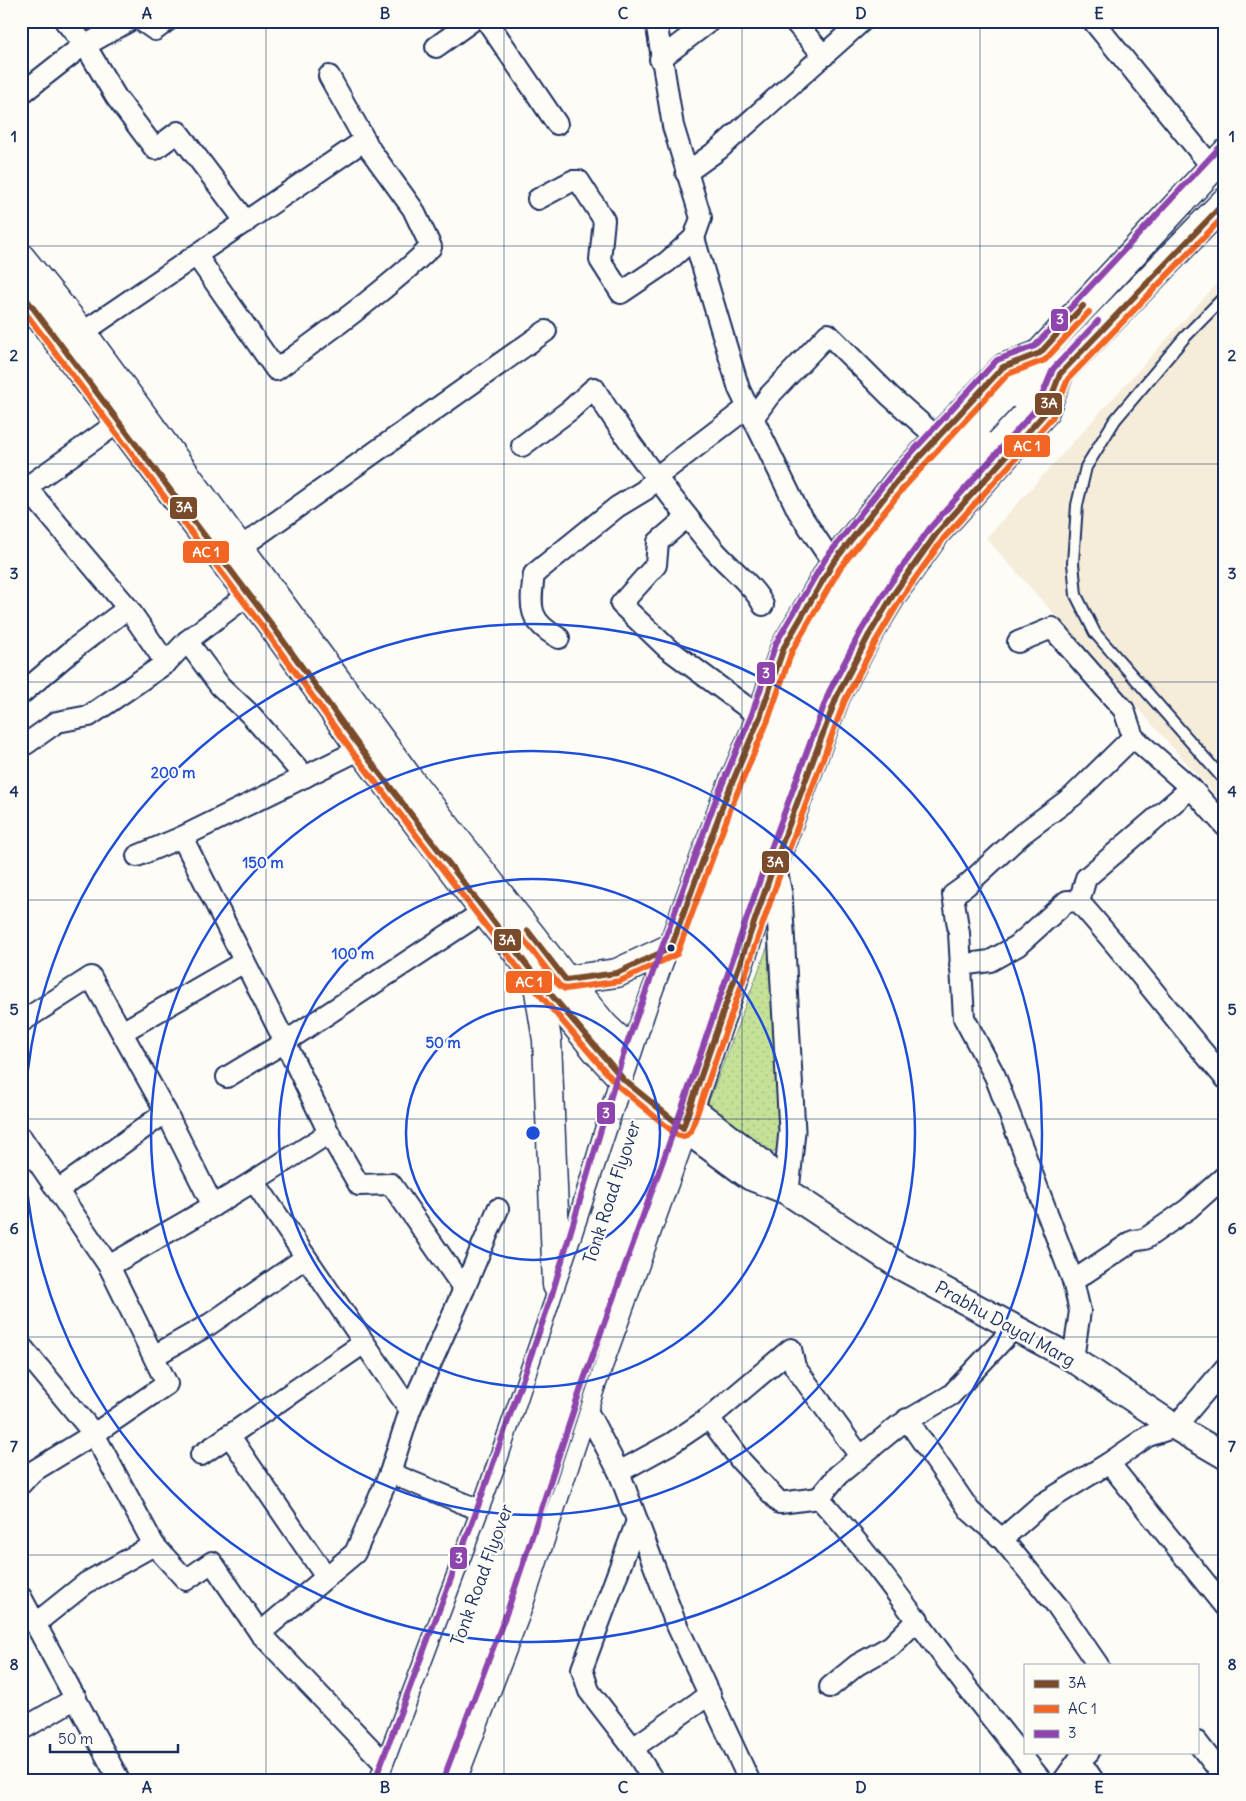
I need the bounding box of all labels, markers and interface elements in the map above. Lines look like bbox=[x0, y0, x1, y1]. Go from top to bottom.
text: A bbox=[142, 3, 152, 23]
text: B bbox=[380, 3, 391, 23]
text: C bbox=[618, 3, 629, 23]
text: D bbox=[855, 3, 867, 23]
text: E bbox=[1094, 3, 1104, 23]
text: 1 bbox=[11, 126, 17, 146]
text: 1 bbox=[1229, 126, 1235, 146]
line badge: 3 bbox=[1050, 308, 1069, 332]
text: 3 bbox=[1056, 310, 1064, 328]
text: 2 bbox=[10, 345, 19, 365]
text: 2 bbox=[1228, 345, 1237, 365]
line badge: 3A bbox=[1034, 392, 1063, 416]
text: 3A bbox=[1041, 394, 1057, 412]
line badge: AC 1 bbox=[1003, 434, 1051, 458]
text: AC 1 bbox=[1013, 437, 1041, 455]
line badge: 3A bbox=[169, 496, 198, 520]
text: 3A bbox=[176, 498, 192, 516]
line badge: AC 1 bbox=[182, 540, 230, 564]
text: AC 1 bbox=[192, 543, 220, 561]
text: 3 bbox=[9, 563, 19, 583]
text: 3 bbox=[1227, 563, 1237, 583]
line badge: 3 bbox=[756, 661, 776, 685]
text: 3 bbox=[762, 664, 770, 682]
text: 200 m bbox=[151, 763, 195, 782]
text: 4 bbox=[9, 781, 19, 801]
text: 4 bbox=[1227, 781, 1237, 801]
line badge: 3A bbox=[761, 850, 790, 874]
text: 150 m bbox=[242, 853, 284, 872]
text: 3A bbox=[767, 853, 783, 871]
line badge: 3A bbox=[493, 928, 522, 952]
text: 3A bbox=[499, 931, 515, 949]
unlabelled marker bbox=[666, 943, 676, 953]
text: 100 m bbox=[332, 944, 374, 963]
line badge: AC 1 bbox=[505, 970, 553, 994]
text: AC 1 bbox=[515, 973, 543, 991]
text: 5 bbox=[9, 999, 19, 1019]
text: 5 bbox=[1227, 999, 1237, 1019]
text: 50 m bbox=[425, 1033, 461, 1052]
line badge: 3 bbox=[596, 1101, 616, 1125]
text: 3 bbox=[602, 1104, 610, 1122]
street label: Tonk Road Flyover bbox=[578, 1117, 646, 1266]
centre of rings bbox=[524, 1124, 542, 1142]
text: 6 bbox=[9, 1218, 19, 1238]
text: 6 bbox=[1227, 1218, 1237, 1238]
street label: Prabhu Dayal Marg bbox=[931, 1275, 1079, 1372]
text: 7 bbox=[10, 1436, 18, 1456]
text: 7 bbox=[1228, 1436, 1236, 1456]
street label: Tonk Road Flyover bbox=[445, 1500, 518, 1649]
line badge: 3 bbox=[449, 1546, 468, 1570]
text: 3 bbox=[455, 1549, 463, 1567]
text: 8 bbox=[9, 1654, 19, 1674]
text: 8 bbox=[1227, 1654, 1237, 1674]
legend bbox=[1024, 1664, 1198, 1754]
text: 3A bbox=[1068, 1673, 1087, 1692]
text: AC 1 bbox=[1068, 1699, 1097, 1718]
scale bar bbox=[50, 1721, 178, 1753]
text: 3 bbox=[1068, 1723, 1077, 1742]
text: 50 m bbox=[58, 1729, 93, 1748]
text: A bbox=[142, 1777, 152, 1797]
text: B bbox=[380, 1777, 391, 1797]
text: C bbox=[618, 1777, 629, 1797]
text: D bbox=[855, 1777, 867, 1797]
text: E bbox=[1094, 1777, 1104, 1797]

